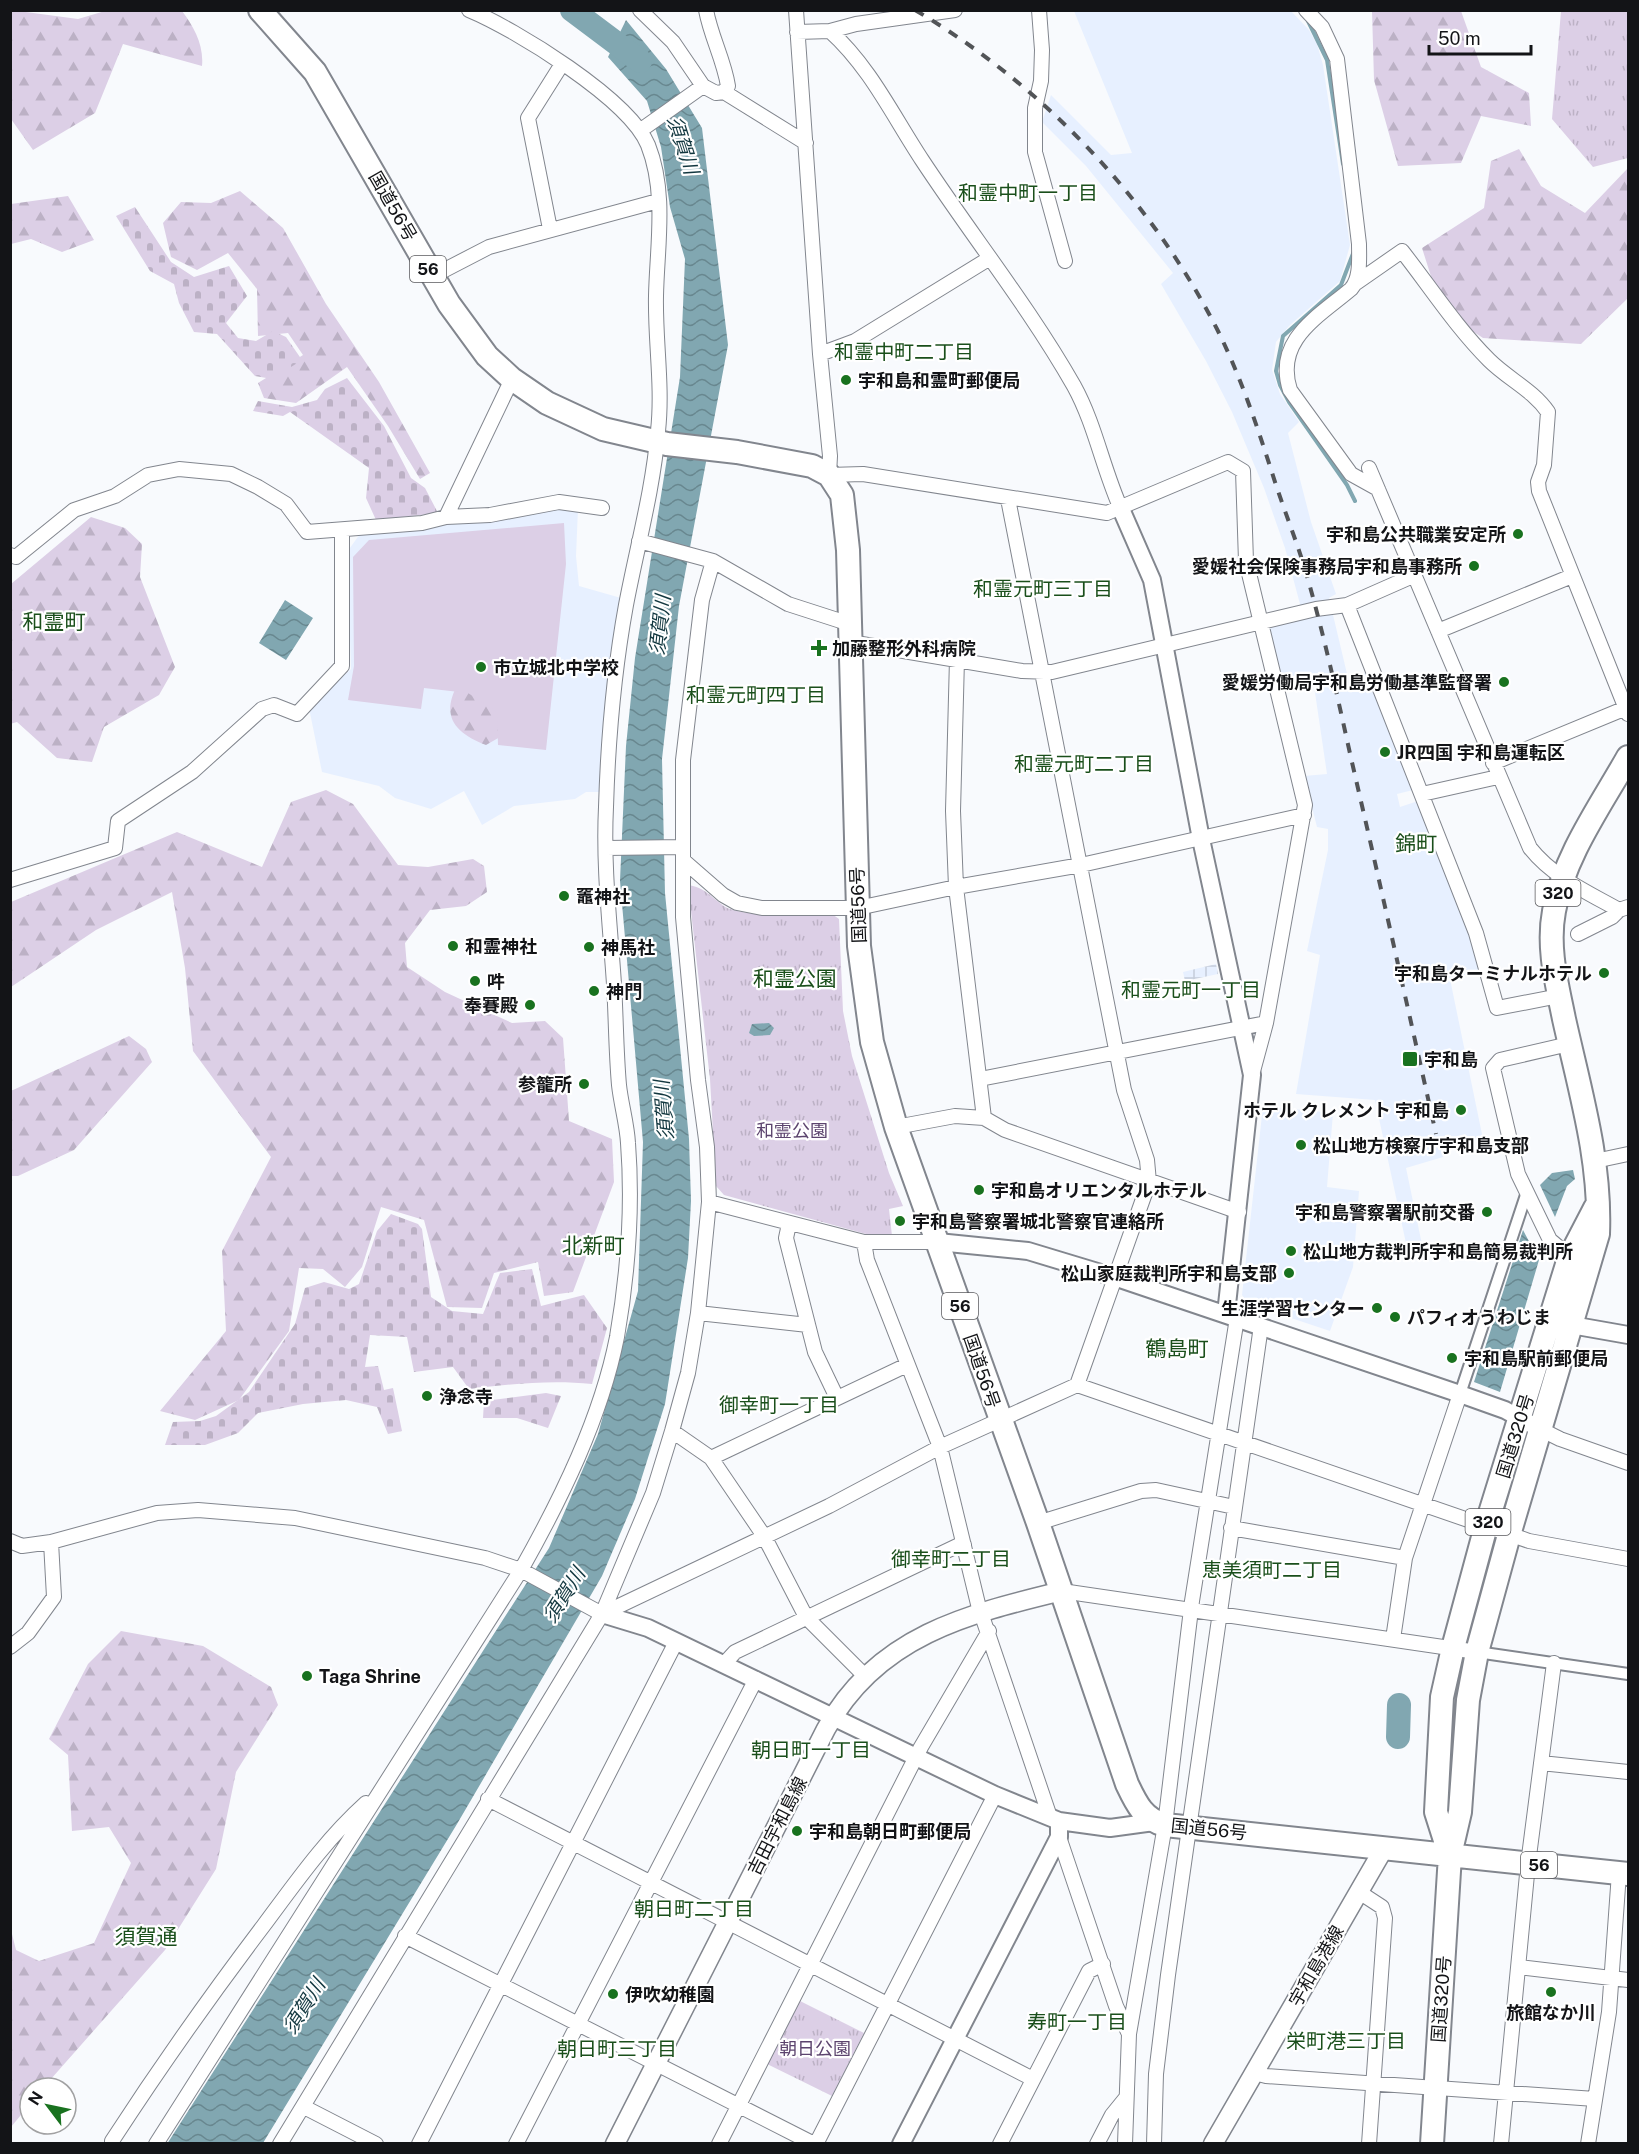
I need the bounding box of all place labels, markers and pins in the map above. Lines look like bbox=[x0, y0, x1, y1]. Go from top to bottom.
place label: 宇和島和霊町郵便局 bbox=[858, 370, 1020, 391]
marker: 宇和島和霊町郵便局 bbox=[839, 373, 853, 387]
place label: 宇和島公共職業安定所 bbox=[1326, 524, 1506, 545]
marker: 宇和島公共職業安定所 bbox=[1511, 527, 1525, 541]
place label: 愛媛社会保険事務局宇和島事務所 bbox=[1192, 556, 1462, 577]
marker: 愛媛社会保険事務局宇和島事務所 bbox=[1467, 559, 1481, 573]
place label: 加藤整形外科病院 bbox=[832, 638, 976, 659]
marker: 加藤整形外科病院 bbox=[810, 639, 828, 657]
place label: 市立城北中学校 bbox=[493, 657, 619, 678]
marker: 市立城北中学校 bbox=[474, 660, 488, 674]
place label: 愛媛労働局宇和島労働基準監督署 bbox=[1222, 672, 1492, 693]
marker: 愛媛労働局宇和島労働基準監督署 bbox=[1497, 675, 1511, 689]
place label: JR四国 宇和島運転区 bbox=[1397, 742, 1565, 763]
marker: JR四国 宇和島運転区 bbox=[1378, 745, 1392, 759]
place label: 竈神社 bbox=[576, 886, 630, 907]
marker: 竈神社 bbox=[557, 889, 571, 903]
place label: 和霊神社 bbox=[465, 936, 537, 957]
place label: 神馬社 bbox=[601, 937, 655, 958]
marker: 和霊神社 bbox=[446, 939, 460, 953]
marker: 神馬社 bbox=[582, 940, 596, 954]
place label: 宇和島ターミナルホテル bbox=[1394, 963, 1592, 984]
marker: 宇和島ターミナルホテル bbox=[1597, 966, 1611, 980]
place label: 吽 bbox=[487, 971, 505, 992]
marker: 吽 bbox=[468, 974, 482, 988]
place label: 神門 bbox=[606, 981, 642, 1002]
marker: 神門 bbox=[587, 984, 601, 998]
place label: 奉賽殿 bbox=[464, 995, 518, 1016]
marker: 奉賽殿 bbox=[523, 998, 537, 1012]
place label: 宇和島 bbox=[1424, 1049, 1478, 1070]
marker: 宇和島 bbox=[1401, 1050, 1419, 1068]
place label: 参籠所 bbox=[518, 1074, 572, 1095]
marker: 参籠所 bbox=[577, 1077, 591, 1091]
place label: ホテル クレメント 宇和島 bbox=[1243, 1100, 1449, 1121]
marker: ホテル クレメント 宇和島 bbox=[1454, 1103, 1468, 1117]
place label: 松山地方検察庁宇和島支部 bbox=[1313, 1135, 1529, 1156]
marker: 松山地方検察庁宇和島支部 bbox=[1294, 1138, 1308, 1152]
place label: 宇和島オリエンタルホテル bbox=[991, 1180, 1207, 1201]
marker: 宇和島オリエンタルホテル bbox=[972, 1183, 986, 1197]
place label: 宇和島警察署駅前交番 bbox=[1295, 1202, 1475, 1223]
marker: 宇和島警察署駅前交番 bbox=[1480, 1205, 1494, 1219]
place label: 宇和島警察署城北警察官連絡所 bbox=[912, 1211, 1164, 1232]
marker: 宇和島警察署城北警察官連絡所 bbox=[893, 1214, 907, 1228]
place label: 松山地方裁判所宇和島簡易裁判所 bbox=[1303, 1241, 1573, 1262]
marker: 松山地方裁判所宇和島簡易裁判所 bbox=[1284, 1244, 1298, 1258]
place label: 松山家庭裁判所宇和島支部 bbox=[1061, 1263, 1277, 1284]
marker: 松山家庭裁判所宇和島支部 bbox=[1282, 1266, 1296, 1280]
place label: 生涯学習センター bbox=[1221, 1298, 1365, 1319]
marker: 生涯学習センター bbox=[1370, 1301, 1384, 1315]
place label: パフィオうわじま bbox=[1407, 1307, 1551, 1328]
marker: パフィオうわじま bbox=[1388, 1310, 1402, 1324]
place label: 宇和島駅前郵便局 bbox=[1464, 1348, 1608, 1369]
marker: 宇和島駅前郵便局 bbox=[1445, 1351, 1459, 1365]
place label: 浄念寺 bbox=[439, 1386, 493, 1407]
marker: 浄念寺 bbox=[420, 1389, 434, 1403]
place label: Taga Shrine bbox=[319, 1666, 421, 1687]
marker: Taga Shrine bbox=[300, 1669, 314, 1683]
place label: 宇和島朝日町郵便局 bbox=[809, 1821, 971, 1842]
marker: 宇和島朝日町郵便局 bbox=[790, 1824, 804, 1838]
place label: 伊吹幼稚園 bbox=[625, 1984, 715, 2005]
marker: 旅館なか川 bbox=[1544, 1985, 1558, 1999]
marker: 伊吹幼稚園 bbox=[606, 1987, 620, 2001]
place label: 旅館なか川 bbox=[1506, 2002, 1596, 2023]

